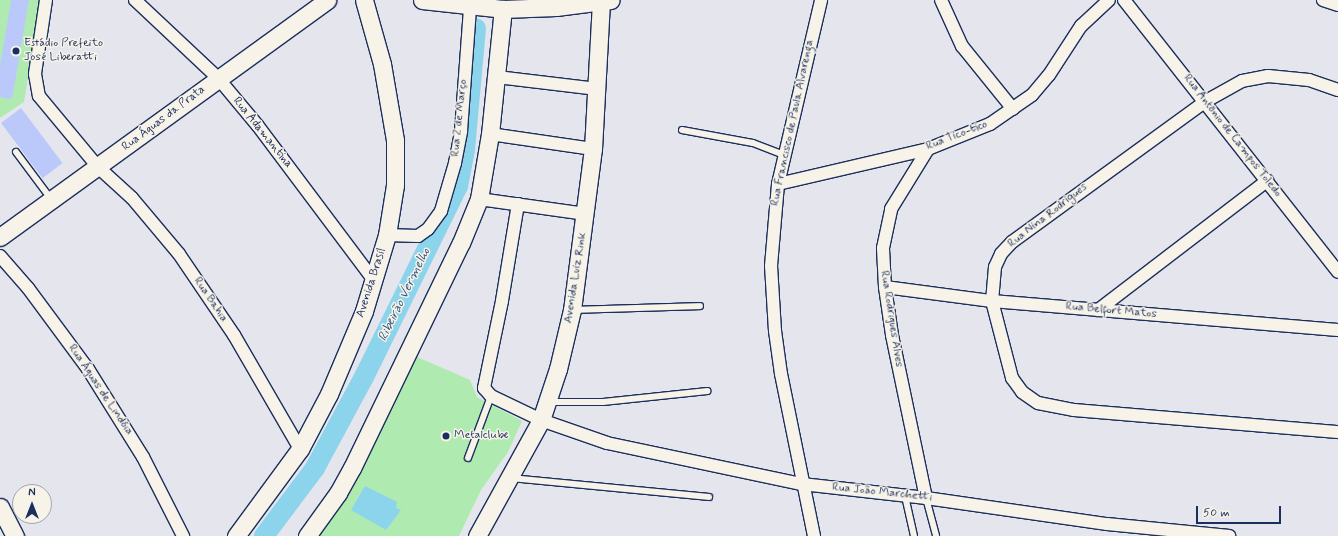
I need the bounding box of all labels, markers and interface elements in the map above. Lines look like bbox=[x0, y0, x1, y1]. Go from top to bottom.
place label: Estádio Prefeito José Liberatti bbox=[24, 37, 103, 65]
street label: Rua Francisco de Paula Alvarenga bbox=[768, 38, 818, 208]
marker: Estádio Prefeito José Liberatti bbox=[11, 46, 21, 56]
street label: Rua Antônio de Campos Toledo bbox=[1180, 72, 1284, 200]
street label: Rua 2 de Março bbox=[449, 79, 471, 157]
street label: Rua Águas da Prata bbox=[121, 84, 207, 154]
street label: Rua Adamantina bbox=[229, 94, 295, 172]
street label: Rua Tico-tico bbox=[925, 118, 989, 154]
street label: Rua Nina Rodrigues bbox=[1005, 180, 1091, 252]
street label: Avenida Luiz Rink bbox=[562, 232, 590, 324]
street label: Avenida Brasil bbox=[354, 246, 390, 320]
water label: Ribeirão Vermelho bbox=[376, 246, 434, 344]
street label: Rua Rodrigues Alves bbox=[876, 268, 906, 370]
street label: Rua Bahia bbox=[190, 275, 230, 325]
street label: Rua Belfort Matos bbox=[1066, 300, 1156, 322]
street label: Rua Águas de Lindóia bbox=[64, 342, 136, 438]
place label: Metalclube bbox=[454, 429, 509, 443]
marker: Metalclube bbox=[441, 431, 451, 441]
street label: Rua João Marchetti bbox=[831, 481, 933, 505]
north arrow bbox=[12, 484, 52, 524]
text: N bbox=[28, 486, 36, 500]
scale bar bbox=[1198, 498, 1283, 524]
text: 50 m bbox=[1203, 505, 1230, 521]

